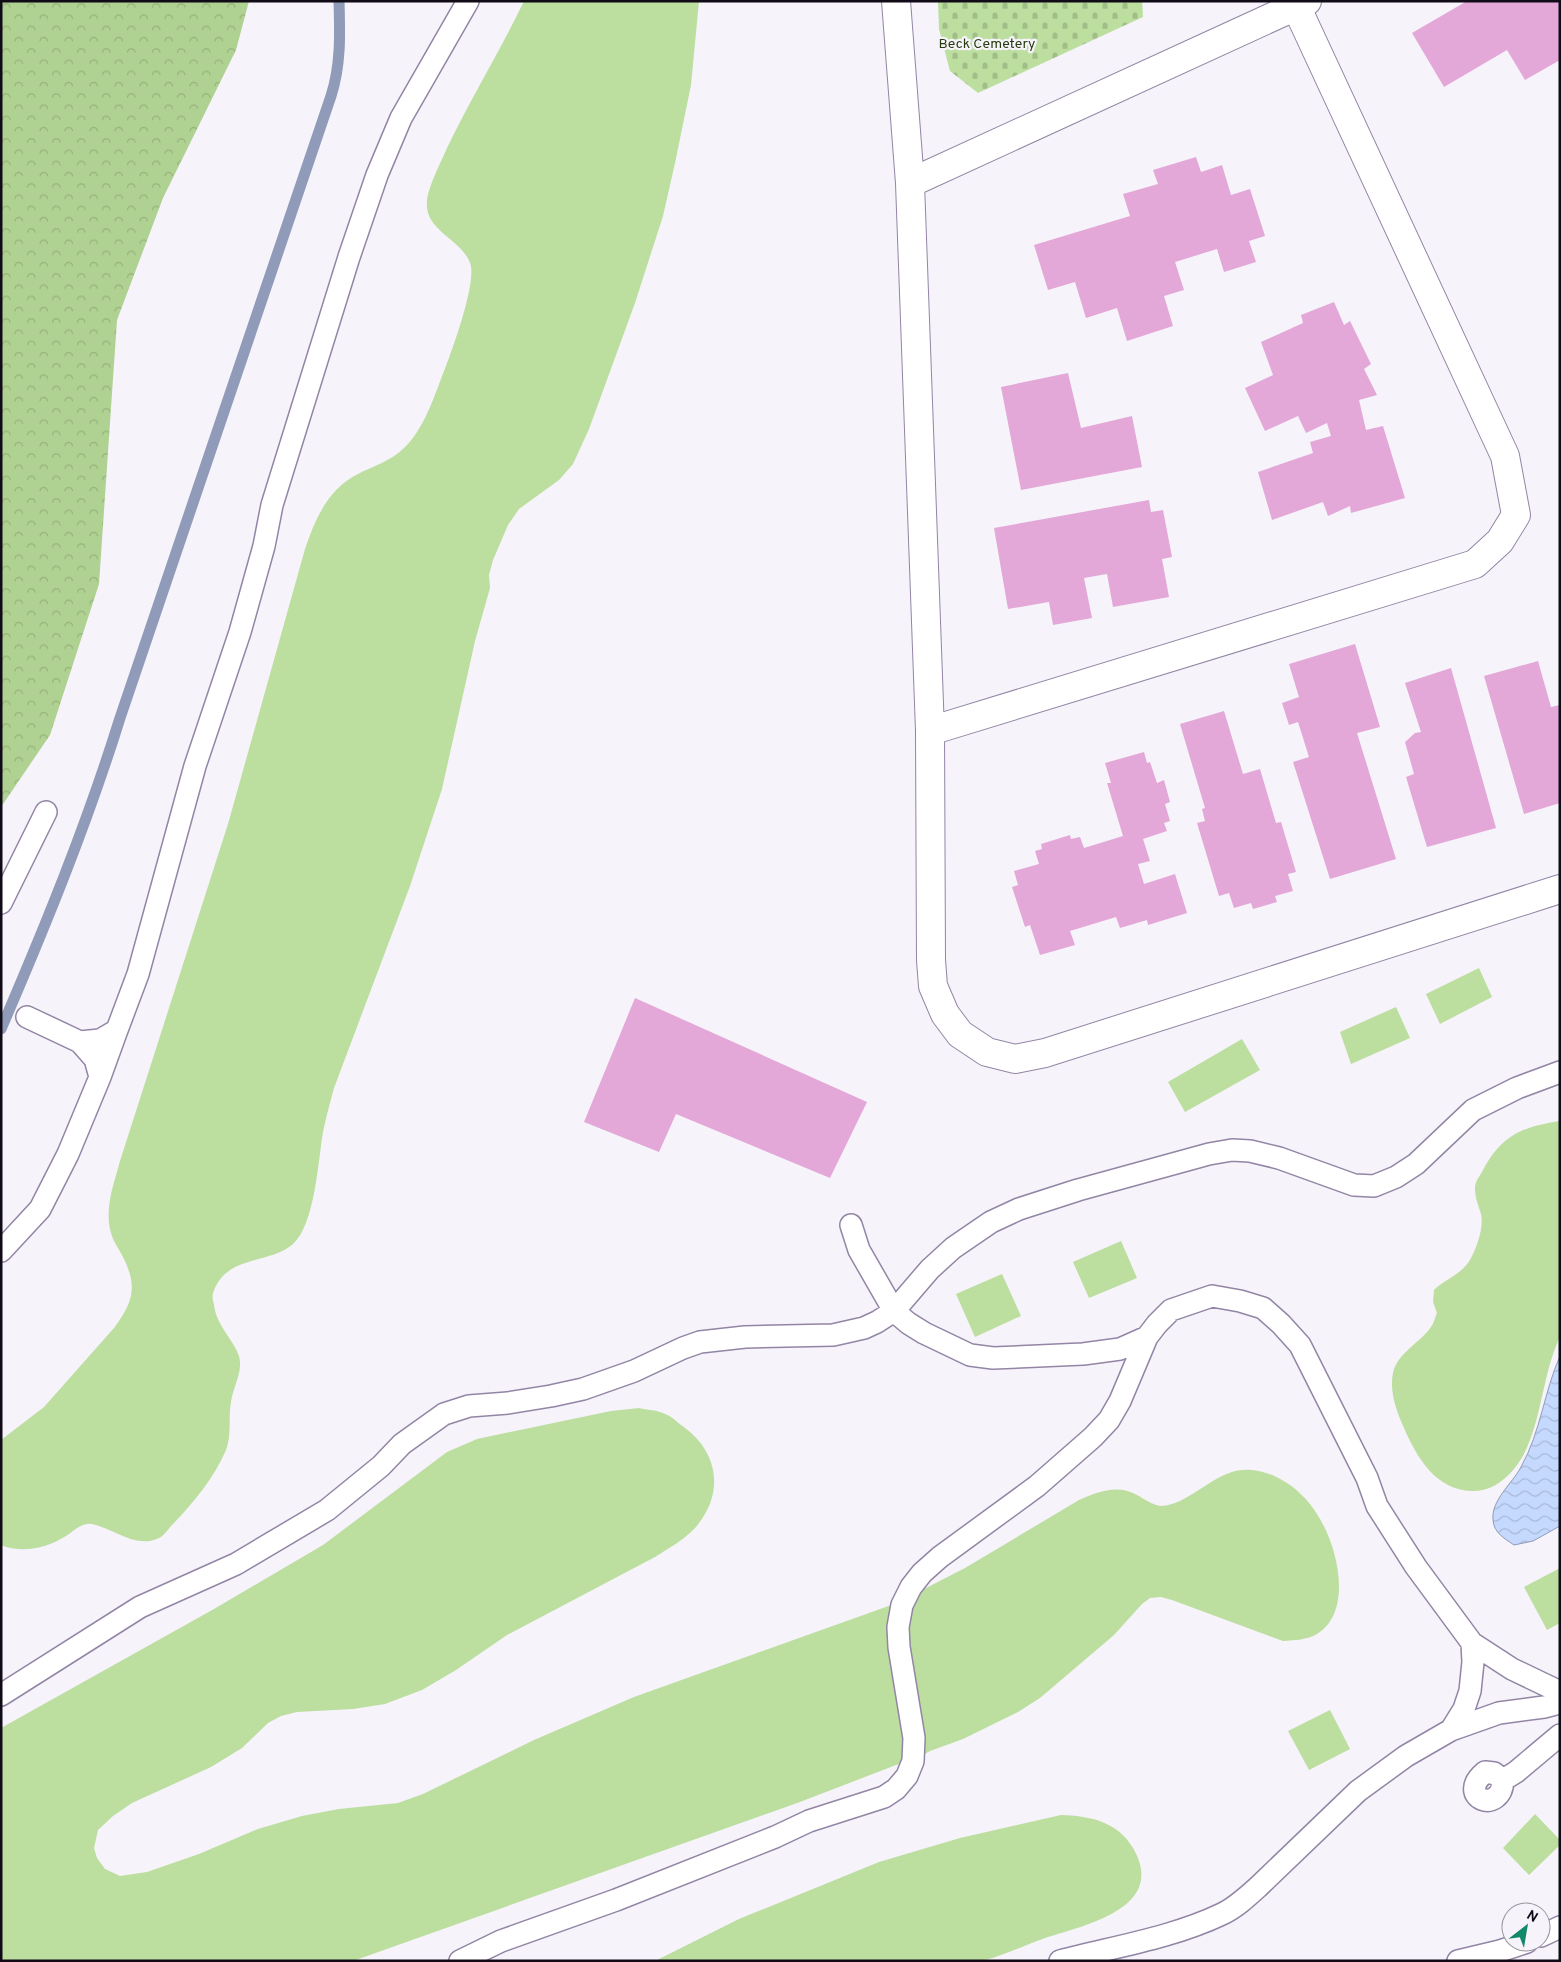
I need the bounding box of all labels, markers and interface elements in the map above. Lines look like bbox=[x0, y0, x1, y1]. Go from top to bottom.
park label: Beck Cemetery bbox=[939, 36, 1035, 53]
north arrow bbox=[1501, 1902, 1551, 1952]
text: N bbox=[1523, 1907, 1541, 1927]

